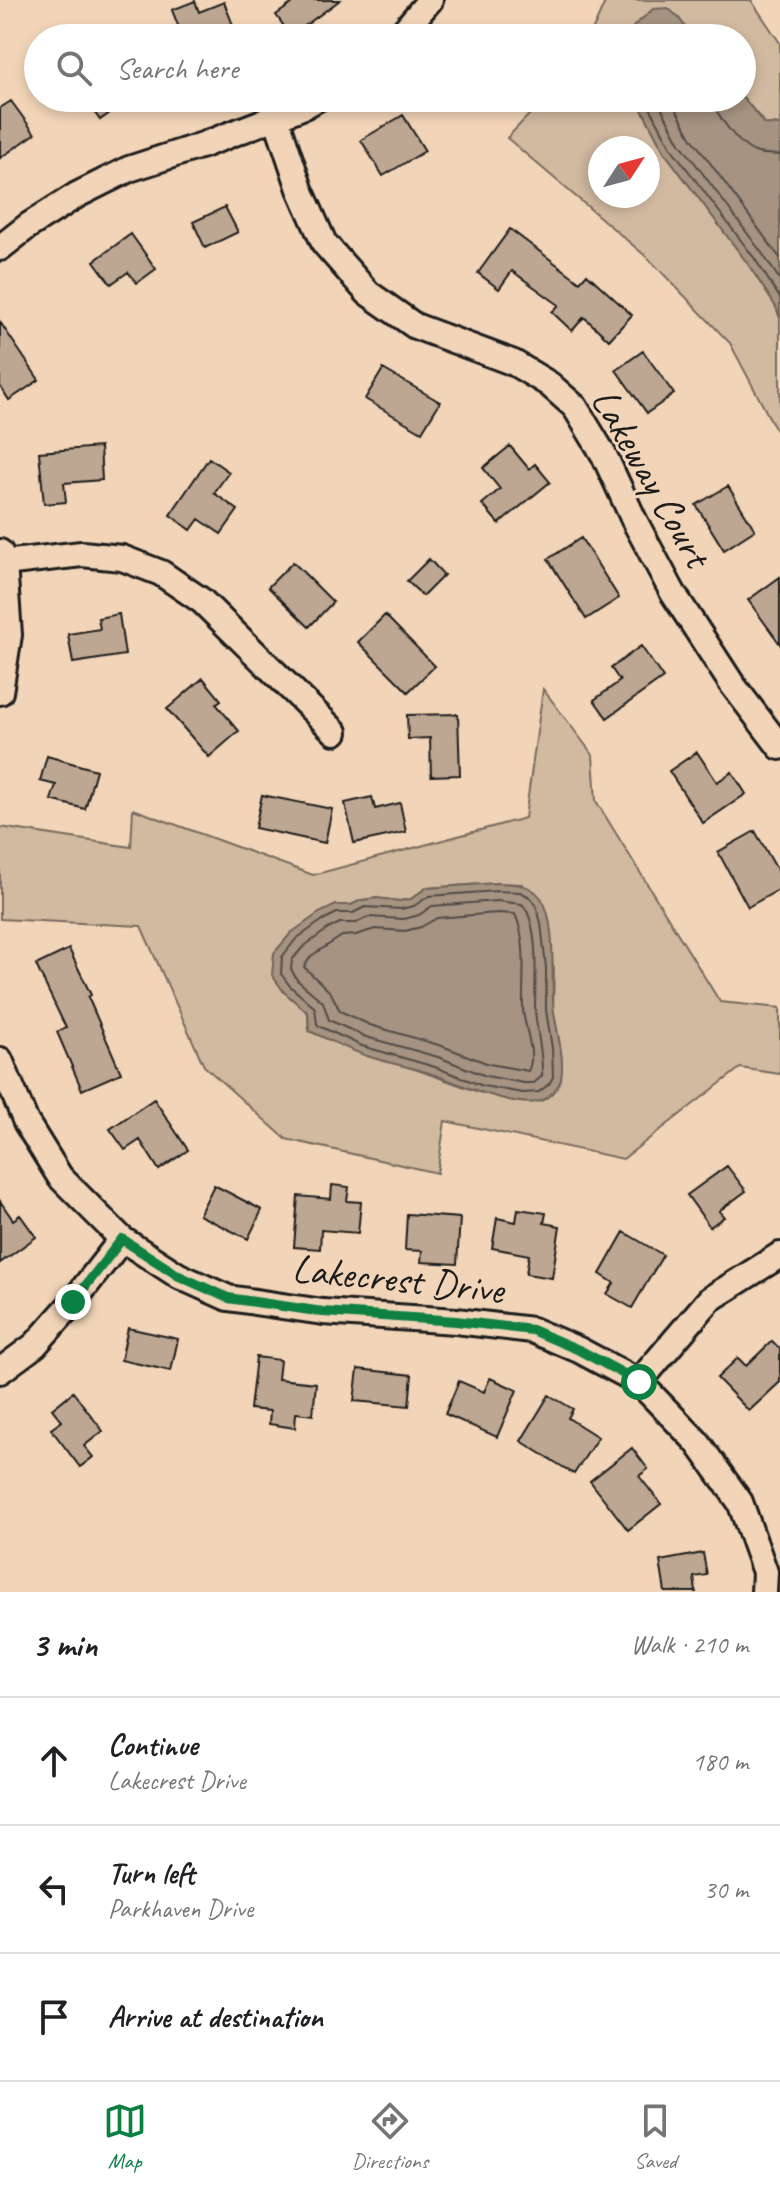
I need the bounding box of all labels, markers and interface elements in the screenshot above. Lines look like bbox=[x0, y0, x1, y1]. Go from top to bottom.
search box bbox=[24, 24, 756, 112]
icon: search bbox=[52, 46, 96, 90]
text: Search here bbox=[116, 49, 238, 87]
north arrow bbox=[588, 136, 660, 208]
street label: Lakeway Court bbox=[580, 379, 724, 579]
street label: Lakecrest Drive bbox=[290, 1243, 509, 1315]
route end bbox=[55, 1284, 91, 1320]
route start bbox=[621, 1364, 657, 1400]
text: 3 min bbox=[32, 1623, 97, 1666]
text: Walk · 210 m bbox=[631, 1628, 748, 1661]
text: Continue bbox=[108, 1726, 198, 1764]
icon: ahead bbox=[32, 1739, 76, 1783]
text: 180 m bbox=[692, 1745, 748, 1778]
text: Lakecrest Drive bbox=[108, 1764, 246, 1797]
text: Turn left bbox=[108, 1854, 195, 1892]
icon: left bbox=[32, 1867, 76, 1911]
text: 30 m bbox=[704, 1873, 748, 1906]
text: Parkhaven Drive bbox=[108, 1892, 253, 1925]
icon: arrive bbox=[32, 1995, 76, 2039]
text: Arrive at destination bbox=[108, 1998, 323, 2036]
tab: Map bbox=[103, 2099, 147, 2175]
tab: Directions bbox=[352, 2099, 428, 2175]
tab: Saved bbox=[633, 2099, 677, 2175]

